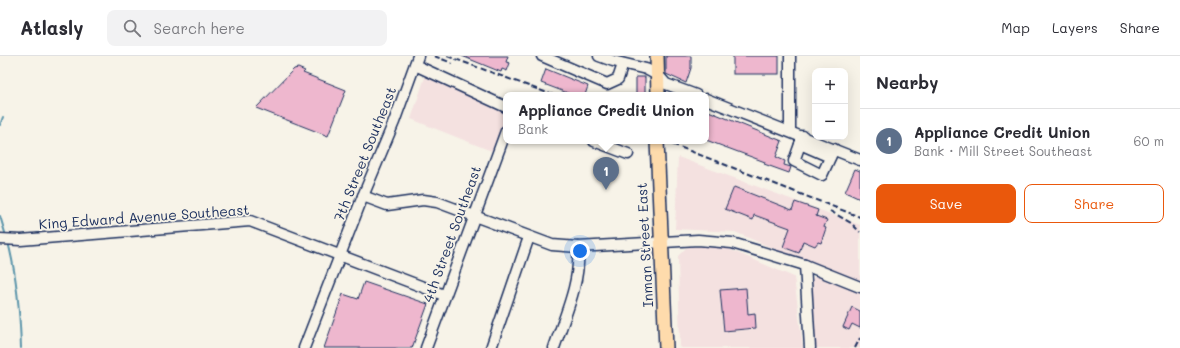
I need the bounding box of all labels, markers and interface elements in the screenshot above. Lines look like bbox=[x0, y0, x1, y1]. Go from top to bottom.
search box bbox=[107, 10, 387, 46]
text: Atlasly bbox=[20, 15, 83, 40]
icon: search bbox=[121, 17, 143, 39]
text: Search here bbox=[153, 18, 245, 38]
text: Map bbox=[1001, 18, 1030, 37]
text: Layers bbox=[1052, 18, 1098, 37]
text: Share bbox=[1120, 18, 1160, 37]
map controls bbox=[812, 68, 848, 140]
button: + bbox=[812, 68, 848, 104]
text: Nearby bbox=[876, 71, 938, 93]
street label: 7th Street Southeast bbox=[329, 84, 400, 224]
popup bbox=[503, 92, 709, 144]
text: Appliance Credit Union bbox=[518, 100, 694, 120]
button: − bbox=[812, 104, 848, 140]
text: Bank bbox=[518, 120, 548, 137]
text: Appliance Credit Union bbox=[914, 122, 1090, 142]
text: 1 bbox=[886, 132, 892, 149]
text: 60 m bbox=[1134, 132, 1164, 149]
text: Bank · Mill Street Southeast bbox=[914, 142, 1092, 159]
pin: 1 bbox=[593, 157, 619, 190]
street label: 4th Street Southeast bbox=[418, 163, 485, 305]
street label: Inman Street East bbox=[632, 182, 657, 308]
button: Save bbox=[876, 184, 1016, 223]
button: Share bbox=[1024, 184, 1164, 223]
street label: King Edward Avenue Southeast bbox=[38, 200, 250, 233]
your location bbox=[570, 241, 590, 261]

